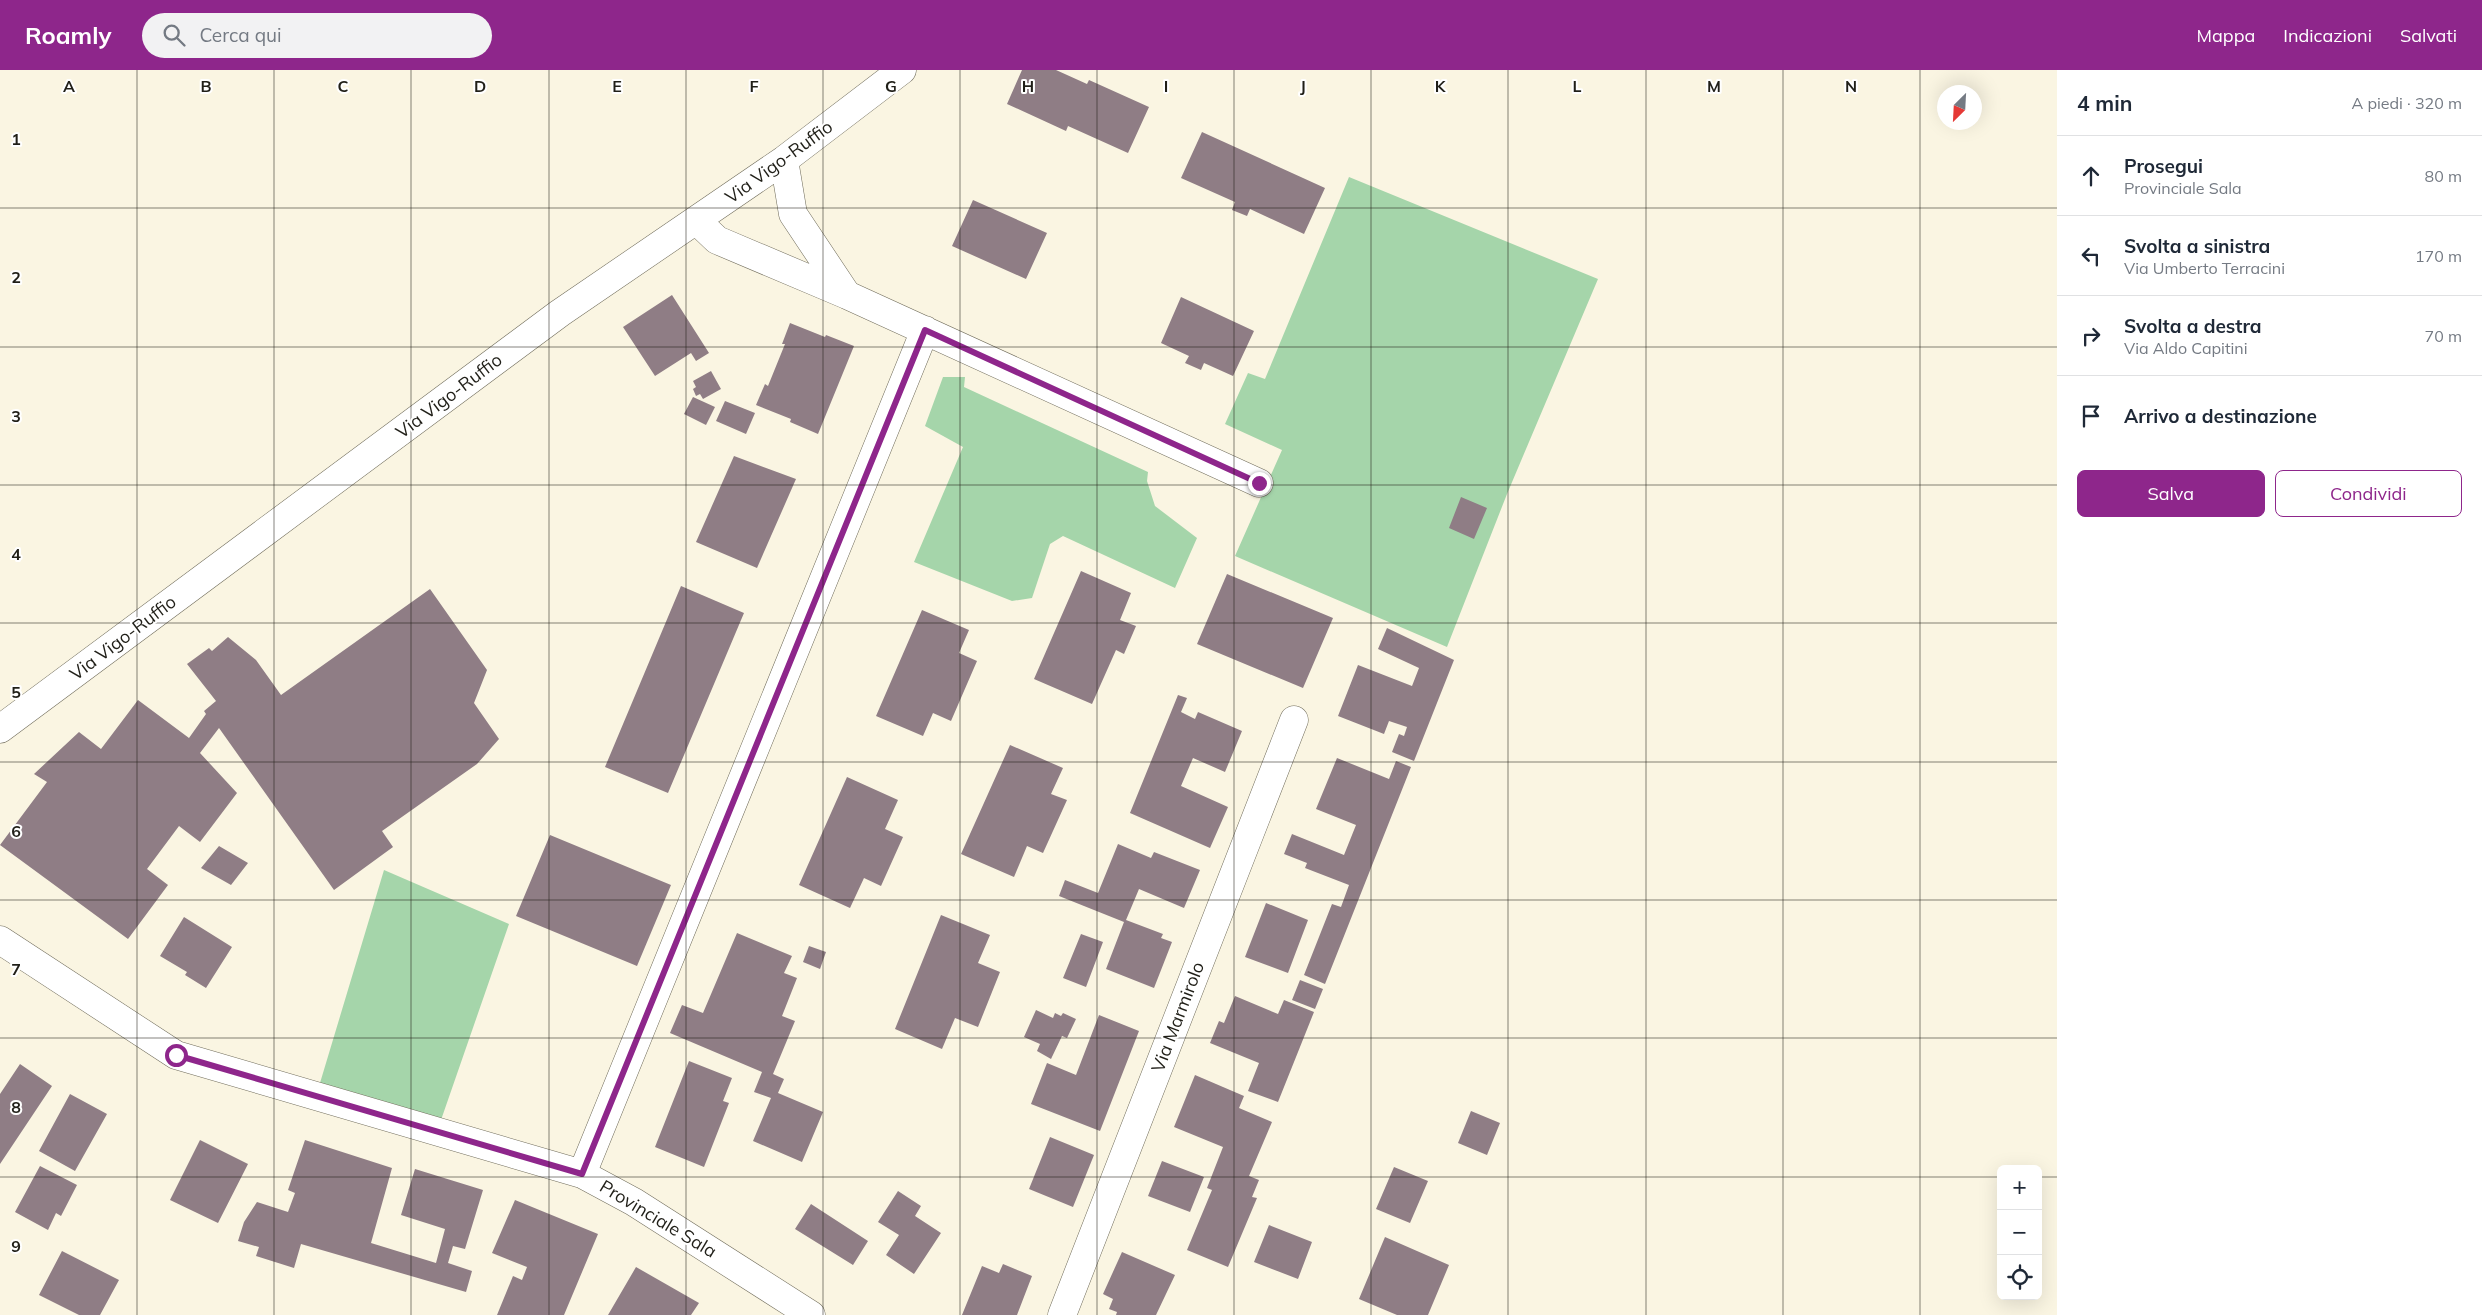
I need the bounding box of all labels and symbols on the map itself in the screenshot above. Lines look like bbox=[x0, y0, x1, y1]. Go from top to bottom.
text: A bbox=[63, 76, 75, 96]
text: B bbox=[200, 76, 212, 96]
text: C bbox=[338, 76, 349, 96]
text: D bbox=[474, 76, 486, 96]
text: E bbox=[612, 76, 622, 96]
text: F bbox=[749, 76, 759, 96]
text: G bbox=[885, 76, 897, 96]
text: H bbox=[1022, 76, 1034, 96]
text: I bbox=[1164, 76, 1168, 96]
text: J bbox=[1300, 76, 1306, 96]
text: K bbox=[1435, 76, 1447, 96]
text: L bbox=[1573, 76, 1582, 96]
text: M bbox=[1707, 76, 1721, 96]
text: N bbox=[1845, 76, 1857, 96]
north arrow bbox=[1937, 85, 1982, 130]
street label: Via Vigo-Ruffio bbox=[720, 115, 837, 208]
text: 1 bbox=[11, 129, 21, 149]
text: 2 bbox=[11, 267, 21, 287]
street label: Via Vigo-Ruffio bbox=[391, 348, 507, 443]
text: 3 bbox=[11, 406, 21, 426]
route end bbox=[1248, 472, 1271, 495]
text: 4 bbox=[11, 544, 21, 564]
street label: Via Vigo-Ruffio bbox=[65, 590, 181, 685]
text: 5 bbox=[11, 682, 21, 702]
text: 6 bbox=[11, 821, 21, 841]
street label: Via Marmirolo bbox=[1146, 958, 1209, 1075]
text: 7 bbox=[11, 959, 21, 979]
route start bbox=[165, 1044, 188, 1067]
text: 8 bbox=[11, 1097, 21, 1117]
street label: Provinciale Sala bbox=[596, 1175, 721, 1263]
text: 9 bbox=[11, 1236, 21, 1256]

